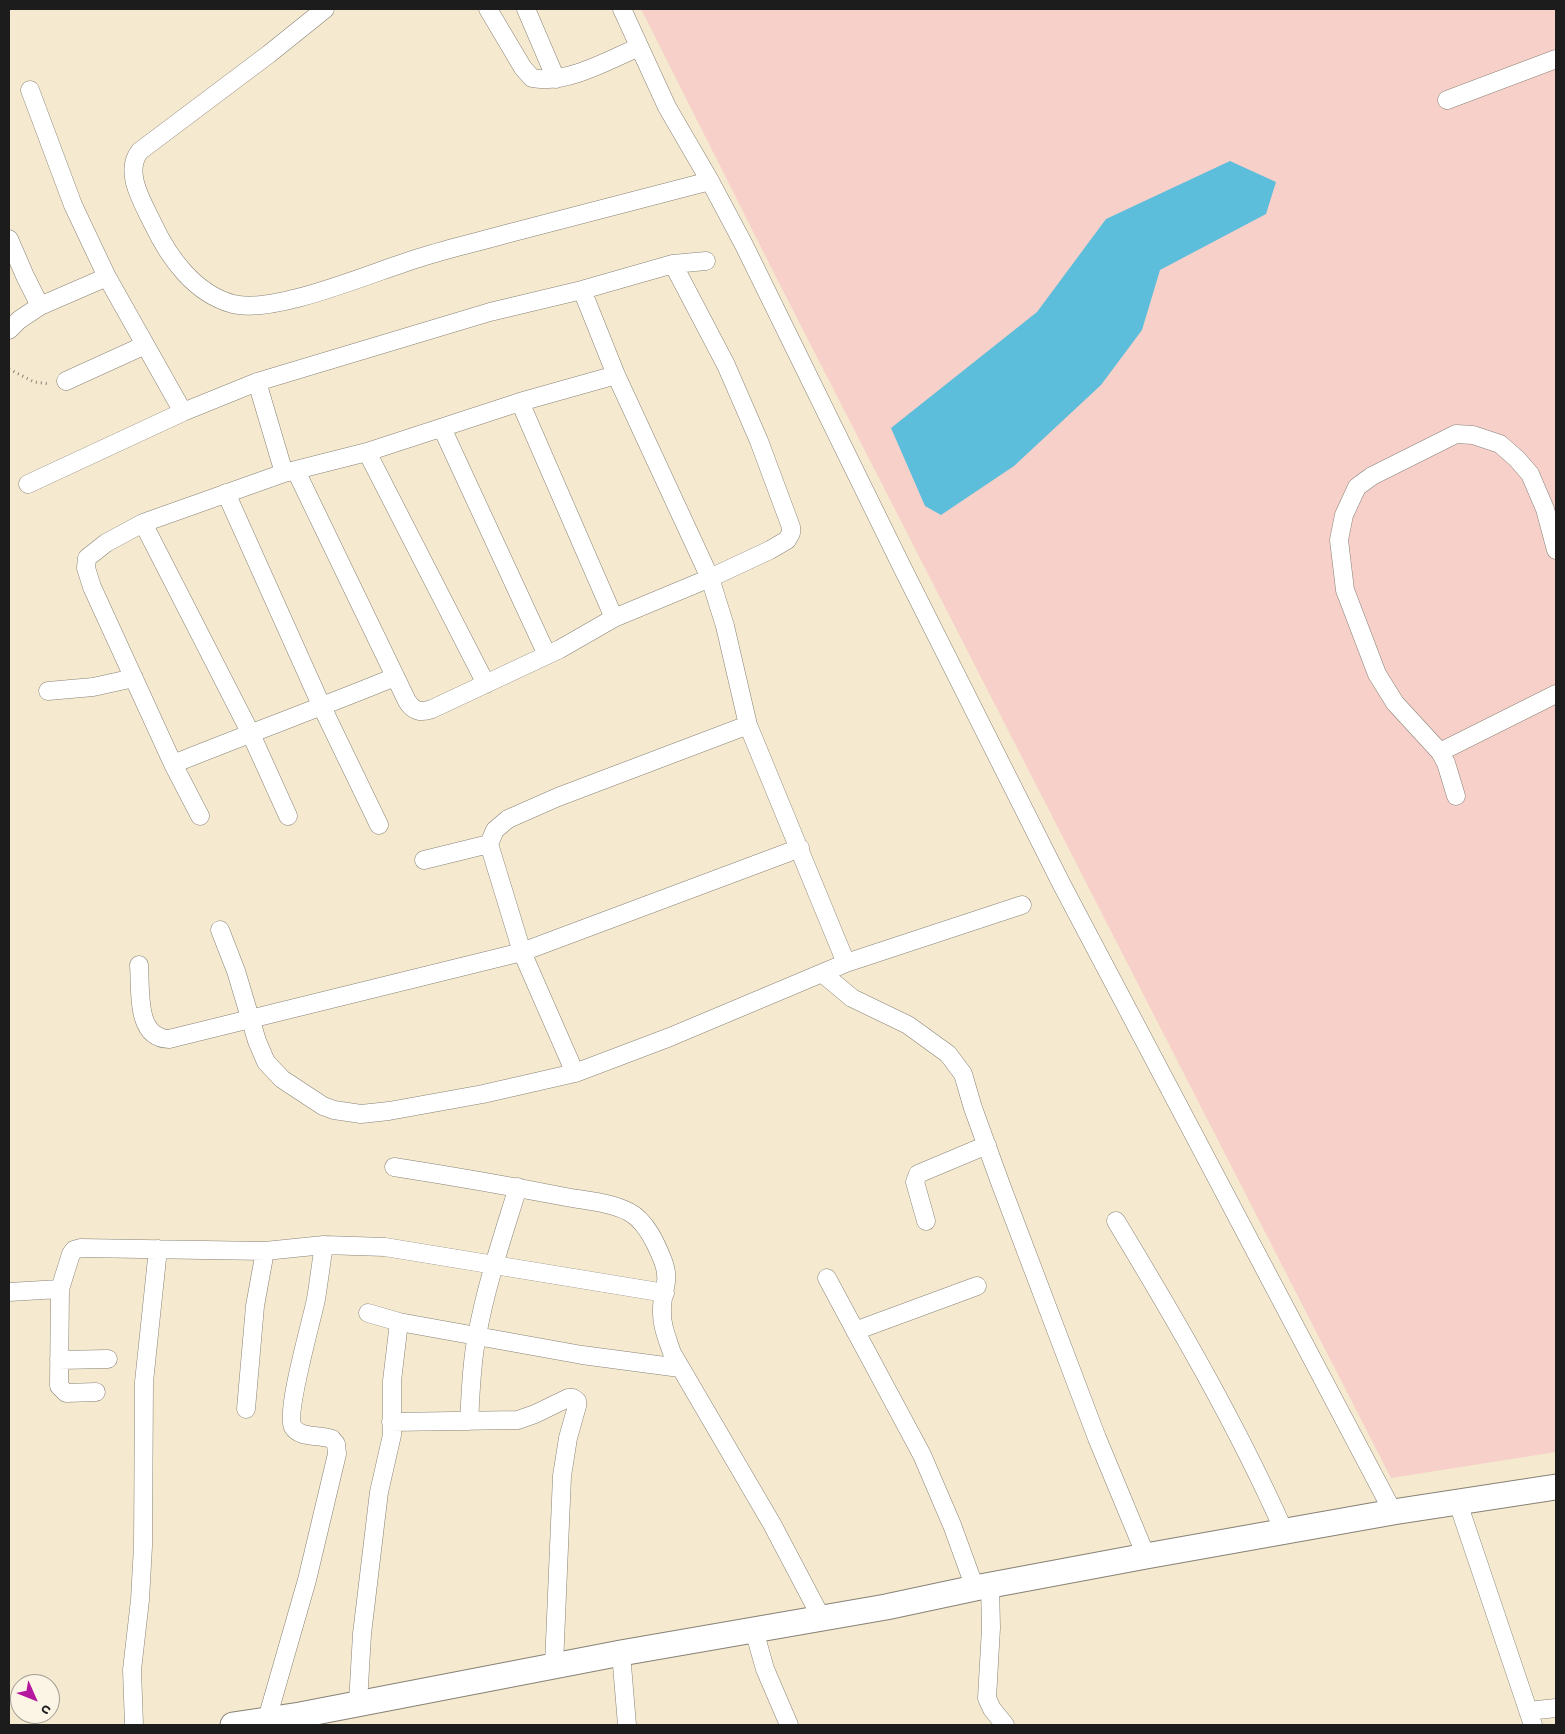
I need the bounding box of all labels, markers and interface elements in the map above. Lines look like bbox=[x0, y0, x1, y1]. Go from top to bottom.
north arrow bbox=[10, 1674, 60, 1724]
text: U bbox=[37, 1700, 54, 1718]

